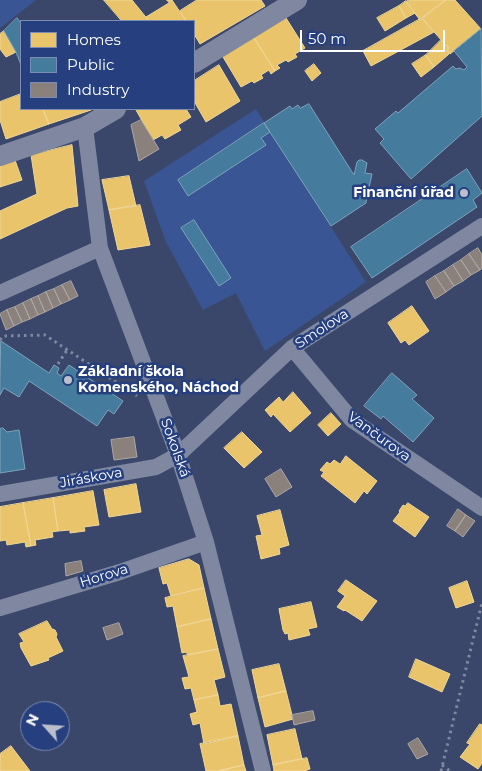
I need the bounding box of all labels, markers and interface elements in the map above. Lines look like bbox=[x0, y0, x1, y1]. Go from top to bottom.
legend bbox=[20, 20, 195, 110]
scale bar bbox=[302, 20, 447, 52]
text: 50 m bbox=[308, 29, 346, 48]
text: Homes bbox=[67, 30, 121, 49]
text: Public bbox=[67, 55, 115, 74]
text: Industry bbox=[67, 80, 129, 99]
place label: Finanční úřad bbox=[353, 185, 454, 201]
marker: Finanční úřad bbox=[458, 187, 470, 199]
street label: Smolova bbox=[292, 306, 352, 352]
place label: Základní škola Komenského, Náchod bbox=[78, 364, 239, 397]
marker: Základní škola Komenského, Náchod bbox=[62, 374, 74, 386]
street label: Vančurova bbox=[344, 409, 414, 465]
street label: Sokolská bbox=[157, 416, 193, 480]
street label: Jiráskova bbox=[58, 464, 124, 492]
street label: Horova bbox=[78, 561, 130, 591]
north arrow bbox=[20, 701, 70, 751]
text: N bbox=[22, 711, 43, 729]

